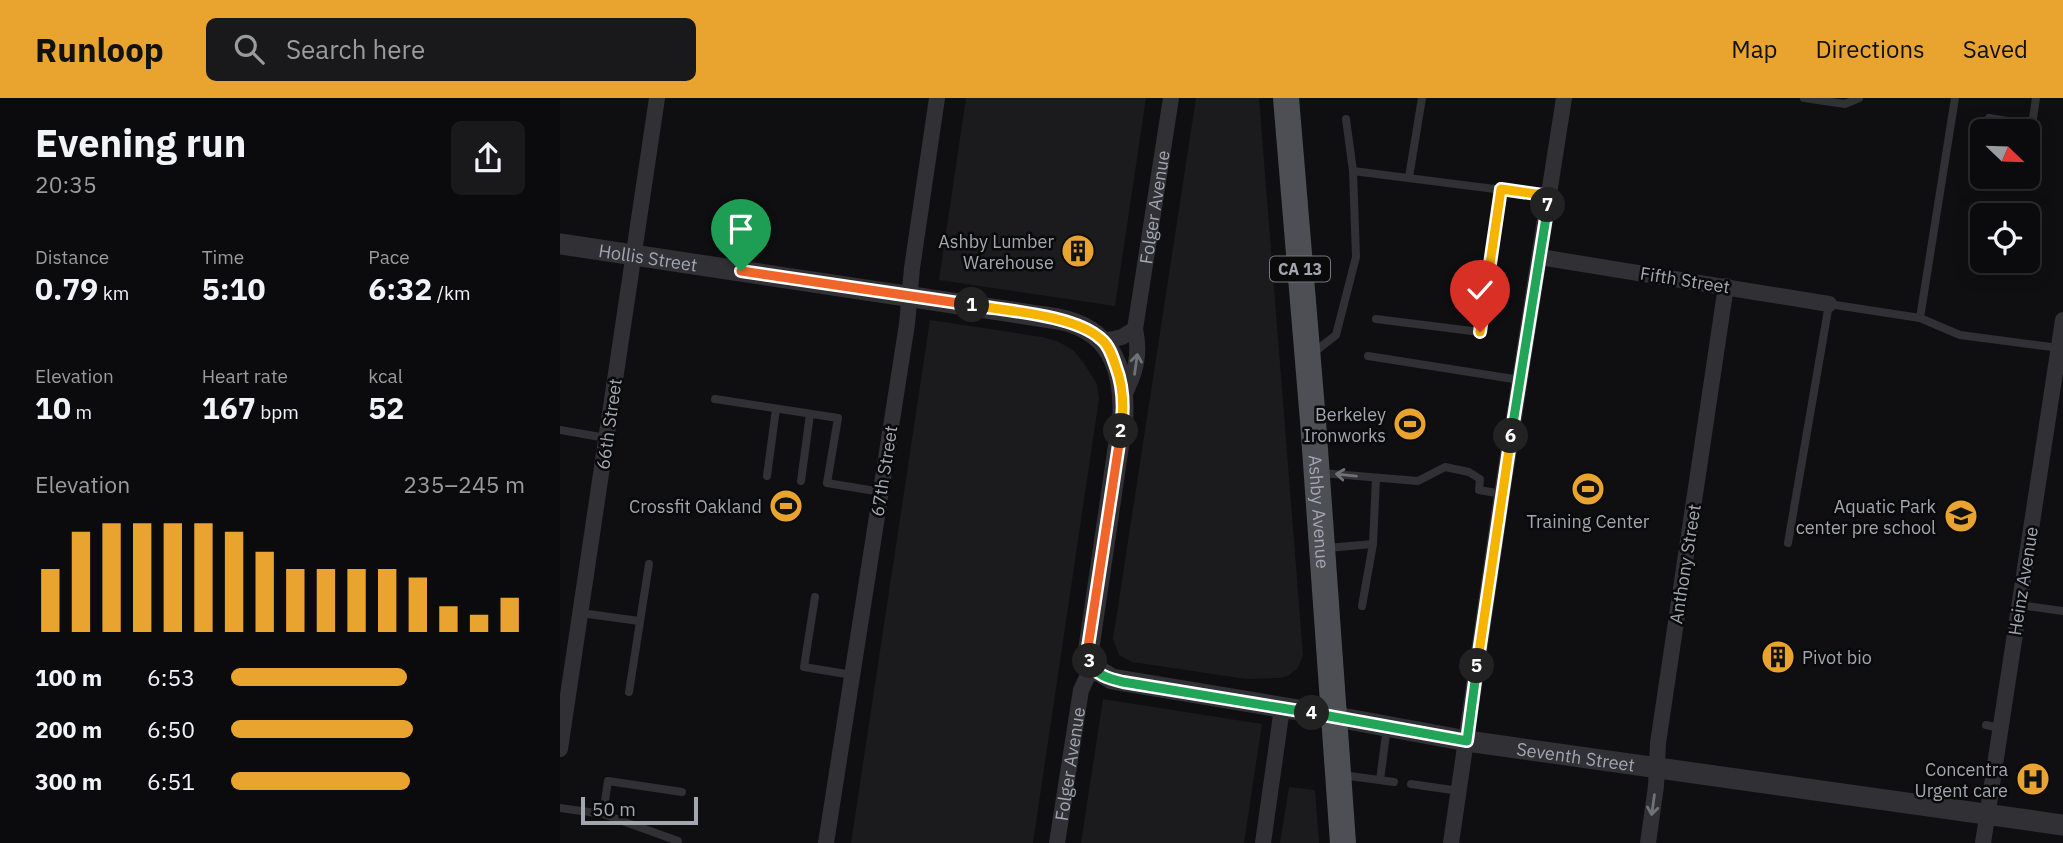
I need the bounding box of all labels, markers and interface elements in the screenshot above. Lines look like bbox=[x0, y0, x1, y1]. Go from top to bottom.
search box bbox=[206, 18, 696, 81]
text: Runloop bbox=[35, 28, 164, 71]
icon: search bbox=[230, 30, 268, 68]
text: Search here bbox=[286, 32, 425, 66]
text: Map bbox=[1731, 33, 1777, 65]
text: Directions bbox=[1815, 33, 1925, 65]
text: Saved bbox=[1963, 33, 2028, 65]
text: Evening run bbox=[35, 118, 246, 167]
north arrow bbox=[1970, 119, 2040, 189]
map controls bbox=[1970, 119, 2040, 273]
button: share bbox=[451, 121, 525, 195]
street label: Folger Avenue bbox=[1134, 149, 1174, 266]
text: 20:35 bbox=[35, 169, 97, 199]
pin: 7 bbox=[1530, 188, 1566, 222]
text: 7 bbox=[1542, 192, 1553, 216]
pin bbox=[711, 199, 771, 271]
button: locate bbox=[1970, 203, 2040, 273]
icon: arrive bbox=[722, 210, 760, 248]
place label: Ashby Lumber Warehouse bbox=[938, 230, 1054, 274]
building icon: Ashby Lumber Warehouse bbox=[1059, 232, 1097, 270]
street label: Hollis Street bbox=[597, 238, 699, 276]
text: Distance bbox=[35, 245, 109, 269]
text: Time bbox=[202, 245, 244, 269]
text: Pace bbox=[368, 245, 410, 269]
road number: CA 13 bbox=[1270, 256, 1330, 281]
pin bbox=[1450, 260, 1510, 332]
street label: Fifth Street bbox=[1638, 262, 1732, 298]
text: 0.79 bbox=[35, 269, 98, 308]
text: 5:10 bbox=[202, 269, 266, 308]
text: 6:32 bbox=[368, 269, 432, 308]
icon: check bbox=[1461, 271, 1499, 309]
text: km bbox=[98, 281, 129, 305]
text: /km bbox=[432, 281, 471, 305]
pin: 1 bbox=[954, 288, 990, 322]
text: 1 bbox=[966, 292, 977, 316]
one-way arrow bbox=[1129, 353, 1142, 376]
text: Elevation bbox=[35, 364, 114, 388]
text: Heart rate bbox=[202, 364, 288, 388]
text: kcal bbox=[368, 364, 403, 388]
street label: 66th Street bbox=[591, 377, 627, 471]
text: 10 bbox=[35, 388, 71, 427]
text: 167 bbox=[202, 388, 256, 427]
text: 52 bbox=[368, 388, 404, 427]
text: m bbox=[71, 400, 92, 424]
text: bpm bbox=[256, 400, 299, 424]
place label: Berkeley Ironworks bbox=[1304, 403, 1386, 447]
sports icon: Berkeley Ironworks bbox=[1391, 405, 1429, 443]
pin: 2 bbox=[1104, 414, 1138, 448]
text: 2 bbox=[1115, 418, 1126, 442]
pin: 6 bbox=[1494, 418, 1528, 454]
text: 6 bbox=[1505, 423, 1516, 447]
street label: 67th Street bbox=[865, 424, 903, 518]
street label: Ashby Avenue bbox=[1304, 454, 1335, 570]
one-way arrow bbox=[1335, 468, 1358, 481]
text: Elevation bbox=[35, 469, 130, 499]
text: 235–245 m bbox=[403, 469, 525, 499]
sports icon: Training Center bbox=[1569, 470, 1607, 508]
sports icon: Crossfit Oakland bbox=[767, 487, 805, 525]
place label: Crossfit Oakland bbox=[629, 495, 762, 518]
place label: Aquatic Park center pre school bbox=[1796, 495, 1937, 539]
school or university icon: Aquatic Park center pre school bbox=[1942, 497, 1980, 535]
street label: Anthony Street bbox=[1664, 502, 1706, 626]
place label: Training Center bbox=[1527, 510, 1650, 533]
street label: Heinz Avenue bbox=[2003, 525, 2043, 637]
building icon: Pivot bio bbox=[1759, 638, 1797, 676]
pin: 3 bbox=[1072, 644, 1108, 678]
place label: Pivot bio bbox=[1802, 646, 1872, 669]
text: 3 bbox=[1084, 648, 1095, 672]
pin: 5 bbox=[1460, 648, 1494, 684]
text: 5 bbox=[1471, 653, 1482, 677]
text: 100 m bbox=[35, 662, 102, 692]
text: 6:53 bbox=[147, 662, 195, 692]
pin: 4 bbox=[1294, 696, 1330, 730]
text: 4 bbox=[1306, 700, 1317, 724]
street label: Folger Avenue bbox=[1049, 705, 1090, 823]
text: 200 m bbox=[35, 714, 102, 744]
text: 6:50 bbox=[147, 714, 195, 744]
street label: Seventh Street bbox=[1515, 737, 1636, 776]
place label: Concentra Urgent care bbox=[1914, 758, 2008, 802]
hospital icon: Concentra Urgent care bbox=[2014, 760, 2052, 798]
text: 300 m bbox=[35, 766, 102, 796]
text: 6:51 bbox=[147, 766, 195, 796]
scale bar bbox=[581, 794, 698, 826]
one-way arrow bbox=[1646, 794, 1659, 816]
text: 50 m bbox=[592, 797, 636, 821]

